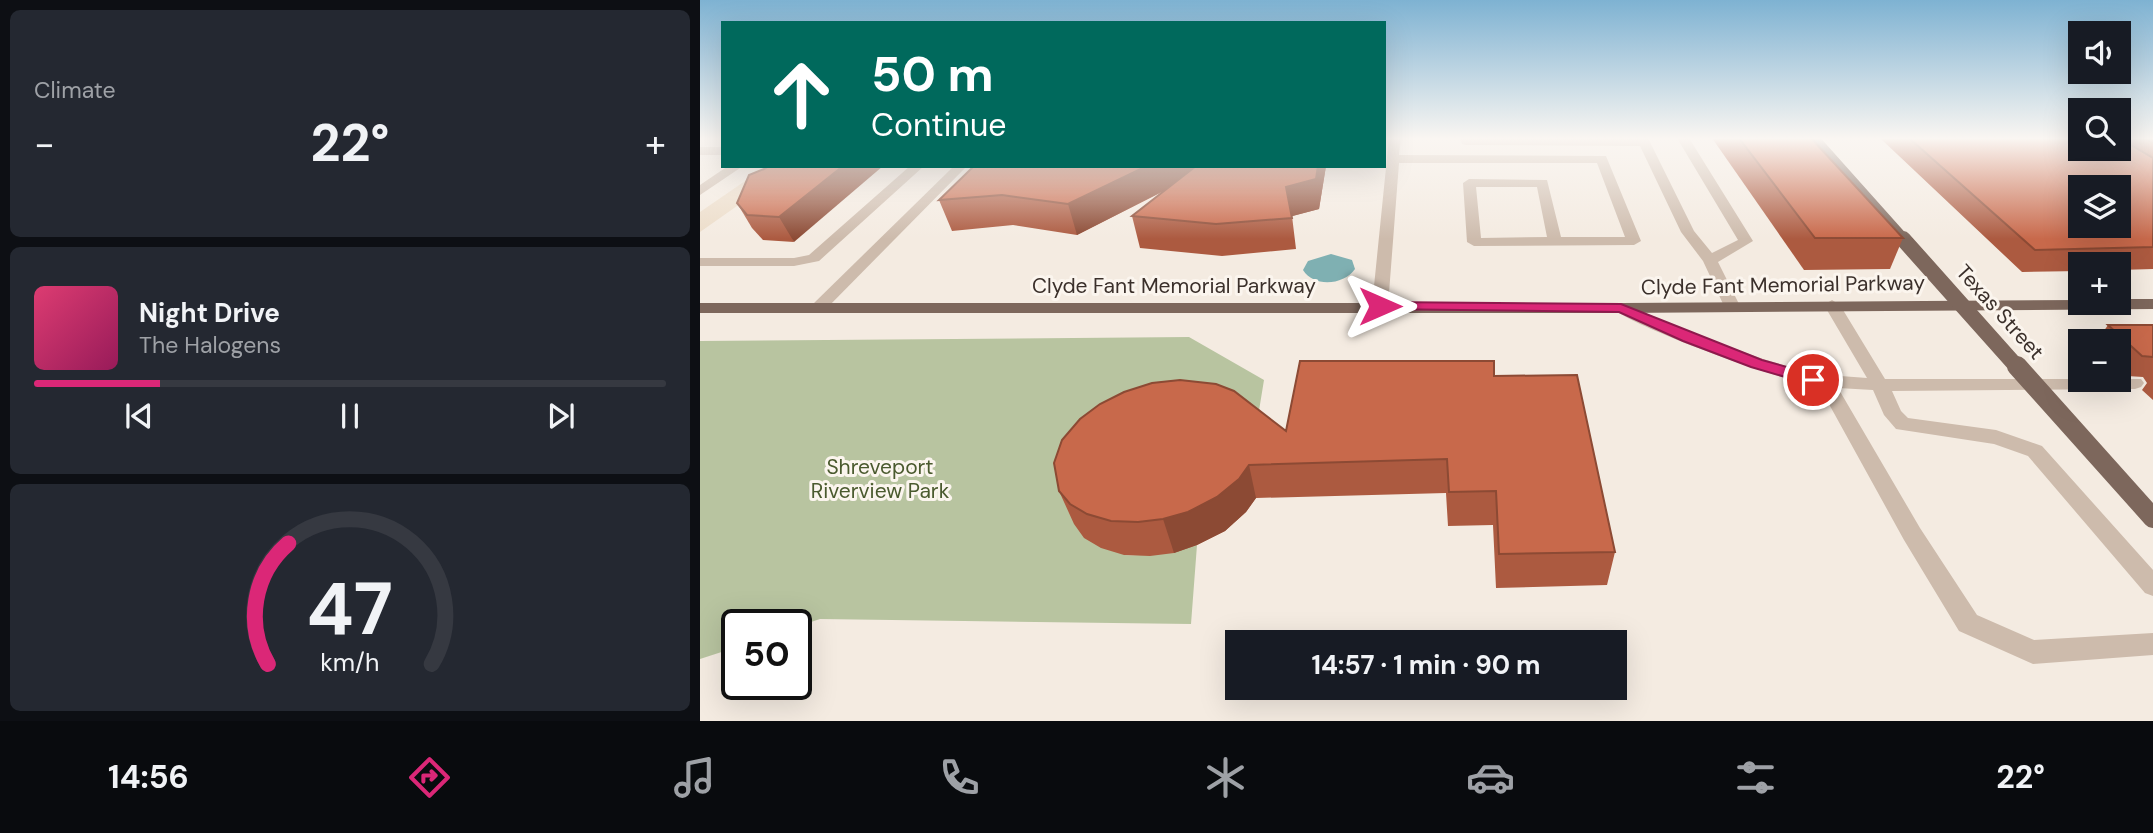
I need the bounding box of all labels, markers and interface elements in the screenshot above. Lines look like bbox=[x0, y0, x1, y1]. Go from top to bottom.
map controls bbox=[2068, 21, 2131, 392]
button: sound bbox=[2068, 21, 2131, 84]
text: 50 m bbox=[871, 42, 994, 106]
icon: ahead bbox=[756, 49, 847, 140]
text: Climate bbox=[34, 75, 116, 105]
button: search bbox=[2068, 98, 2131, 161]
text: Continue bbox=[871, 104, 1006, 146]
text: 22° bbox=[311, 109, 389, 177]
text: − bbox=[34, 119, 55, 169]
text: + bbox=[645, 119, 666, 169]
button: layers bbox=[2068, 175, 2131, 238]
button: + bbox=[2068, 252, 2131, 315]
street label: Texas Street bbox=[1950, 259, 2050, 365]
position arrow bbox=[1343, 269, 1417, 343]
street label: Clyde Fant Memorial Parkway bbox=[1641, 269, 1926, 301]
street label: Clyde Fant Memorial Parkway bbox=[1032, 272, 1316, 300]
text: Night Drive bbox=[139, 296, 280, 330]
button: − bbox=[2068, 329, 2131, 392]
text: The Halogens bbox=[139, 330, 281, 360]
pin bbox=[1783, 350, 1843, 410]
icon: arrive bbox=[1794, 361, 1832, 399]
icon: previous bbox=[120, 397, 158, 435]
icon: pause bbox=[331, 397, 369, 435]
icon: next bbox=[542, 397, 580, 435]
park label: Shreveport Riverview Park bbox=[811, 453, 950, 505]
text: 47 bbox=[307, 562, 393, 657]
speed limit sign: 50 bbox=[721, 609, 812, 700]
text: km/h bbox=[320, 645, 380, 678]
text: 14:57 · 1 min · 90 m bbox=[1311, 648, 1541, 682]
icon: directions bbox=[405, 753, 454, 802]
icon: music bbox=[670, 753, 719, 802]
icon: phone bbox=[935, 753, 984, 802]
icon: climate bbox=[1201, 753, 1250, 802]
icon: car bbox=[1466, 753, 1515, 802]
icon: filters bbox=[1731, 753, 1780, 802]
text: 14:56 bbox=[108, 756, 189, 798]
text: 22° bbox=[1996, 756, 2045, 798]

